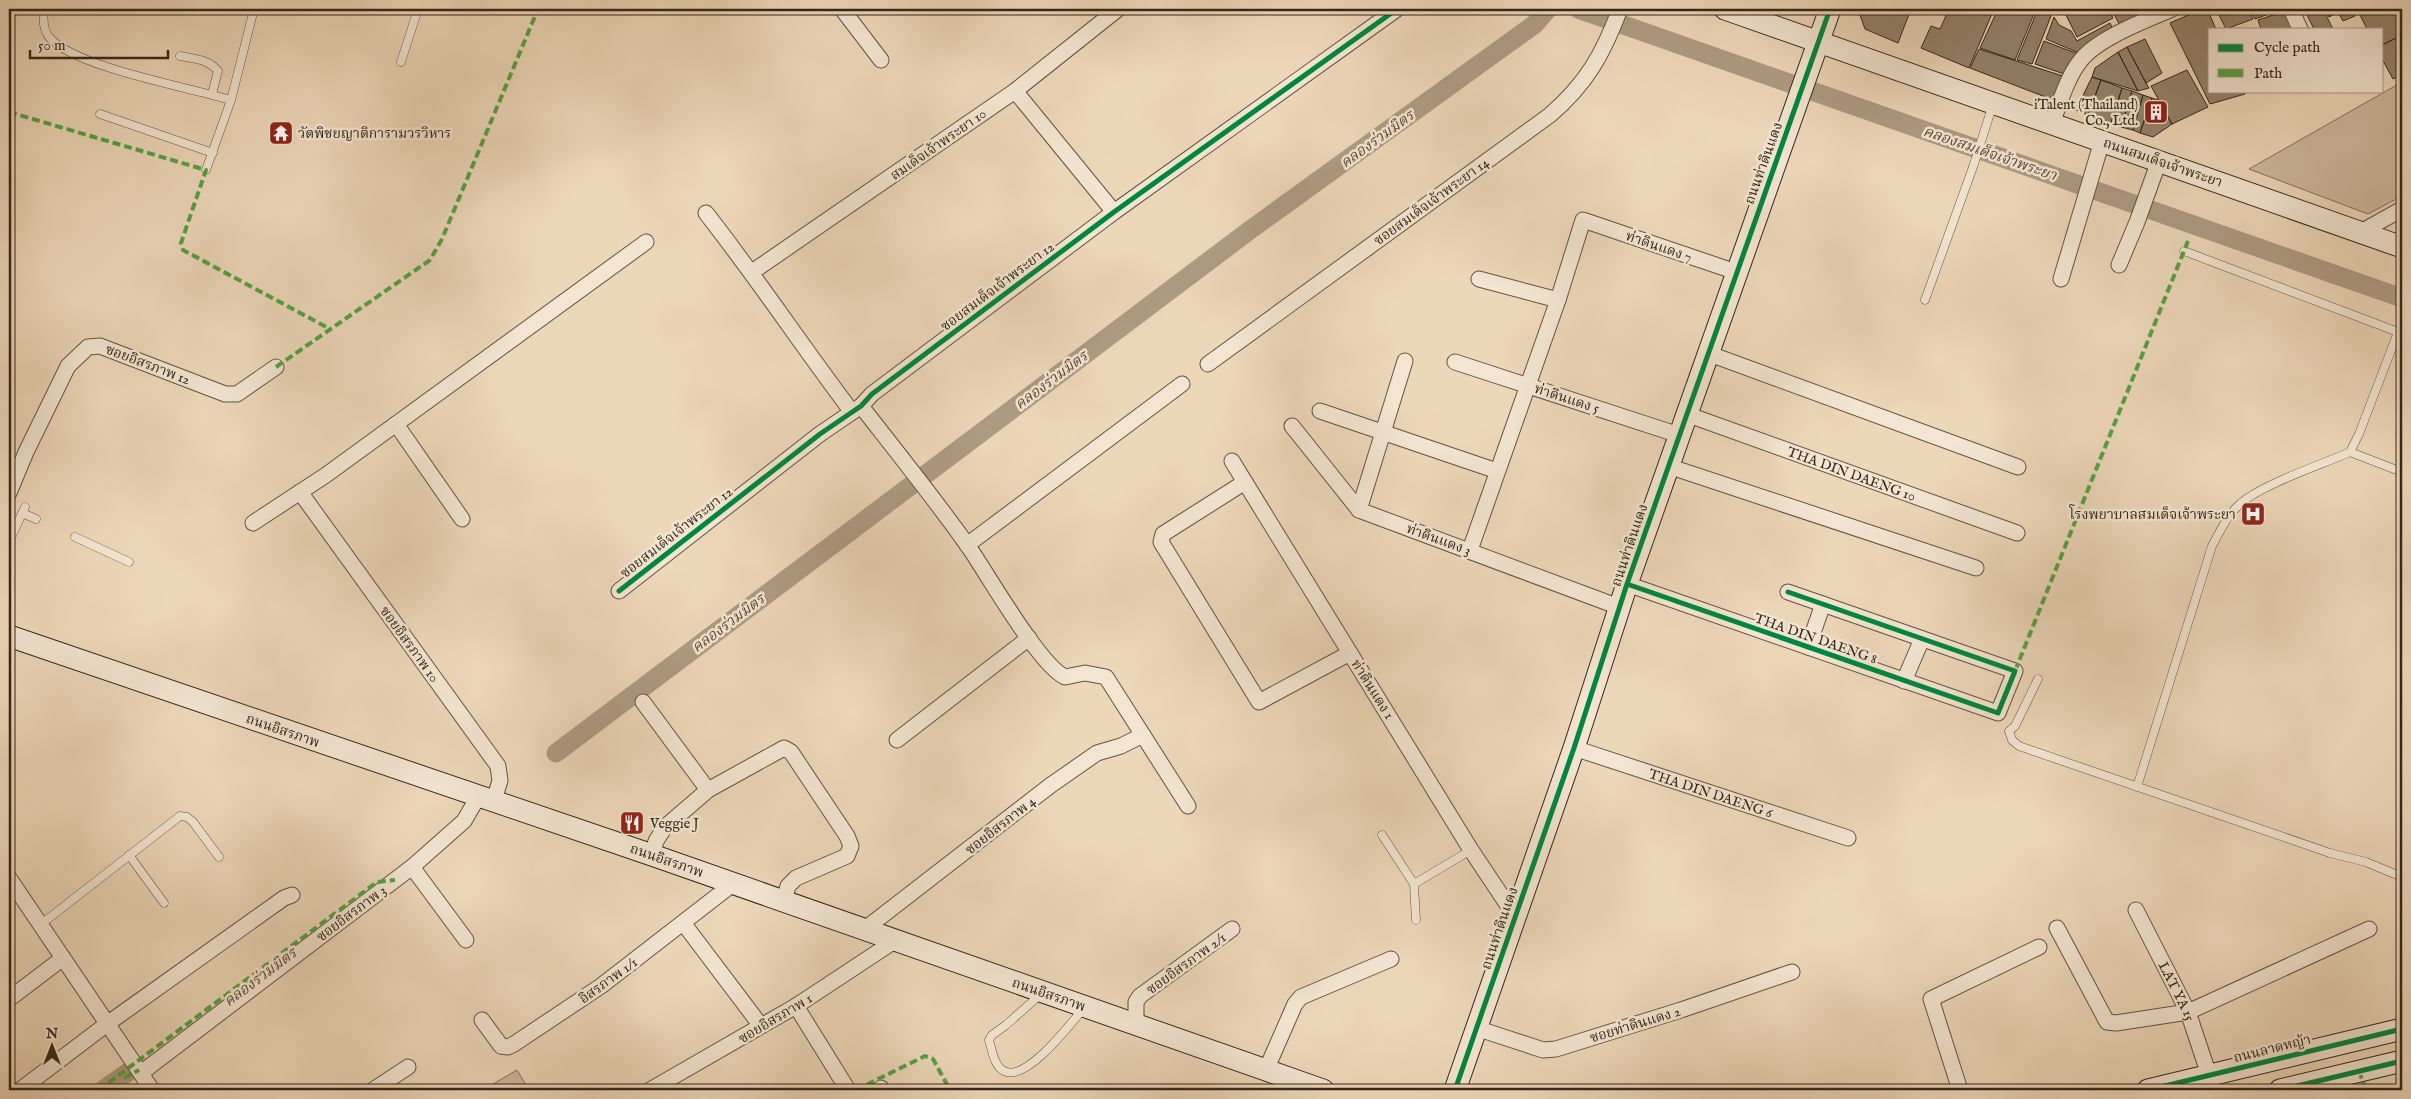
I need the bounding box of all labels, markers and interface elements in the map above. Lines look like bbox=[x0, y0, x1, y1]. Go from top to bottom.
scale bar bbox=[30, 28, 168, 60]
legend bbox=[2208, 28, 2384, 92]
text: 50 m bbox=[38, 36, 66, 55]
text: Cycle path bbox=[2254, 38, 2320, 57]
text: Path bbox=[2254, 64, 2282, 83]
place label: iTalent (Thailand) Co., Ltd. bbox=[2034, 96, 2138, 130]
building icon: iTalent (Thailand) Co., Ltd. bbox=[2143, 99, 2169, 125]
street label: สมเด็จเจ้าพระยา 10 bbox=[887, 105, 990, 185]
water label: คลองร่วมมิตร bbox=[1337, 105, 1419, 173]
temple icon: วัดพิชยญาติการามวรวิหาร bbox=[268, 120, 294, 146]
street label: ถนนท่าดินแดง bbox=[1741, 120, 1787, 207]
water label: คลองสมเด็จเจ้าพระยา bbox=[1921, 122, 2060, 185]
place label: วัดพิชยญาติการามวรวิหาร bbox=[298, 125, 451, 143]
street label: ถนนสมเด็จเจ้าพระยา bbox=[2101, 134, 2225, 192]
street label: ซอยสมเด็จเจ้าพระยา 14 bbox=[1370, 154, 1493, 250]
street label: ท่าดินแดง 7 bbox=[1623, 227, 1694, 267]
street label: ซอยสมเด็จเจ้าพระยา 12 bbox=[937, 238, 1058, 336]
street label: ซอยอิสรภาพ 12 bbox=[103, 340, 193, 390]
water label: คลองร่วมมิตร bbox=[1011, 346, 1093, 414]
street label: ท่าดินแดง 5 bbox=[1532, 380, 1602, 418]
street label: THA DIN DAENG 10 bbox=[1785, 443, 1918, 506]
street label: ซอยสมเด็จเจ้าพระยา 12 bbox=[617, 483, 737, 582]
hospital icon: โรงพยาบาลสมเด็จเจ้าพระยา bbox=[2240, 501, 2266, 527]
street label: ถนนท่าดินแดง bbox=[1607, 502, 1653, 589]
place label: โรงพยาบาลสมเด็จเจ้าพระยา bbox=[2068, 504, 2236, 524]
street label: ท่าดินแดง 3 bbox=[1404, 520, 1473, 560]
water label: คลองร่วมมิตร bbox=[688, 589, 770, 657]
street label: ซอยอิสรภาพ 10 bbox=[376, 603, 443, 686]
street label: THA DIN DAENG 8 bbox=[1752, 609, 1879, 668]
street label: ท่าดินแดง 1 bbox=[1347, 656, 1398, 723]
street label: ถนนอิสรภาพ bbox=[243, 710, 322, 752]
street label: THA DIN DAENG 6 bbox=[1646, 765, 1776, 823]
street label: ซอยอิสรภาพ 4 bbox=[962, 793, 1040, 859]
restaurant icon: Veggie J bbox=[619, 810, 645, 836]
place label: Veggie J bbox=[649, 815, 699, 833]
street label: ถนนอิสรภาพ bbox=[627, 840, 706, 882]
street label: ซอยอิสรภาพ 3 bbox=[313, 882, 390, 946]
street label: ถนนท่าดินแดง bbox=[1477, 885, 1523, 972]
street label: ซอยอิสรภาพ 2/1 bbox=[1143, 929, 1230, 999]
water label: คลองร่วมมิตร bbox=[220, 943, 302, 1011]
street label: อิสรภาพ 1/1 bbox=[576, 954, 641, 1008]
street label: LAT YA 15 bbox=[2154, 959, 2198, 1023]
street label: ถนนอิสรภาพ bbox=[1009, 974, 1088, 1016]
street label: ซอยอิสรภาพ 1 bbox=[735, 990, 816, 1048]
street label: ซอยท่าดินแดง 2 bbox=[1588, 1003, 1683, 1047]
north arrow bbox=[28, 1022, 78, 1072]
text: N bbox=[45, 1025, 58, 1043]
street label: ถนนลาดหญ้า bbox=[2232, 1031, 2313, 1067]

